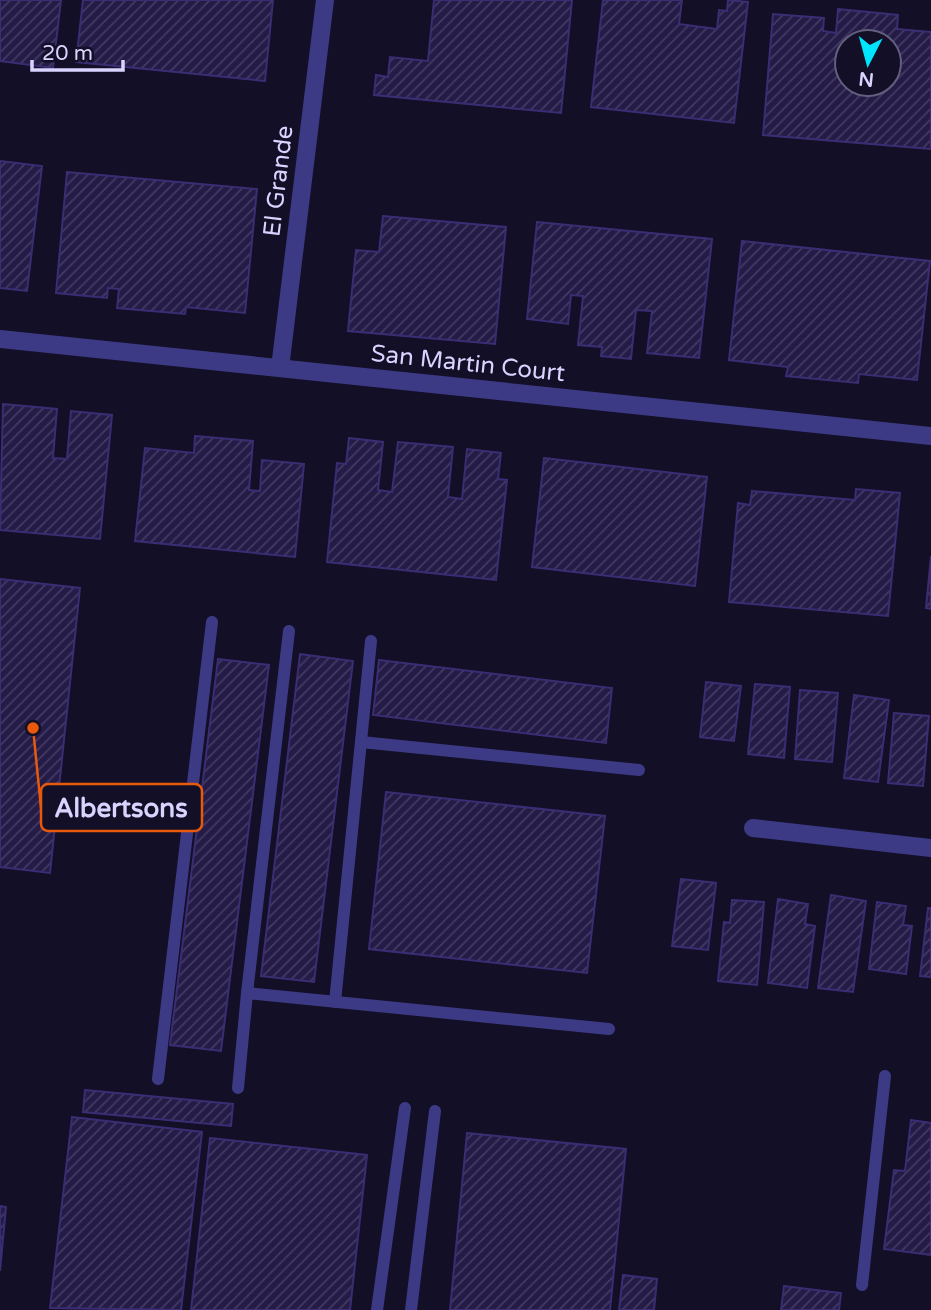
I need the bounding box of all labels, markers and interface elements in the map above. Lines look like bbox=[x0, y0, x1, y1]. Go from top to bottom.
scale bar bbox=[32, 28, 122, 72]
north arrow bbox=[833, 28, 903, 98]
text: 20 m bbox=[42, 41, 93, 66]
text: N bbox=[858, 67, 875, 91]
street label: El Grande bbox=[257, 124, 300, 238]
street label: San Martin Court bbox=[370, 339, 566, 388]
callout: Albertsons bbox=[41, 784, 202, 831]
text: Albertsons bbox=[54, 793, 188, 824]

